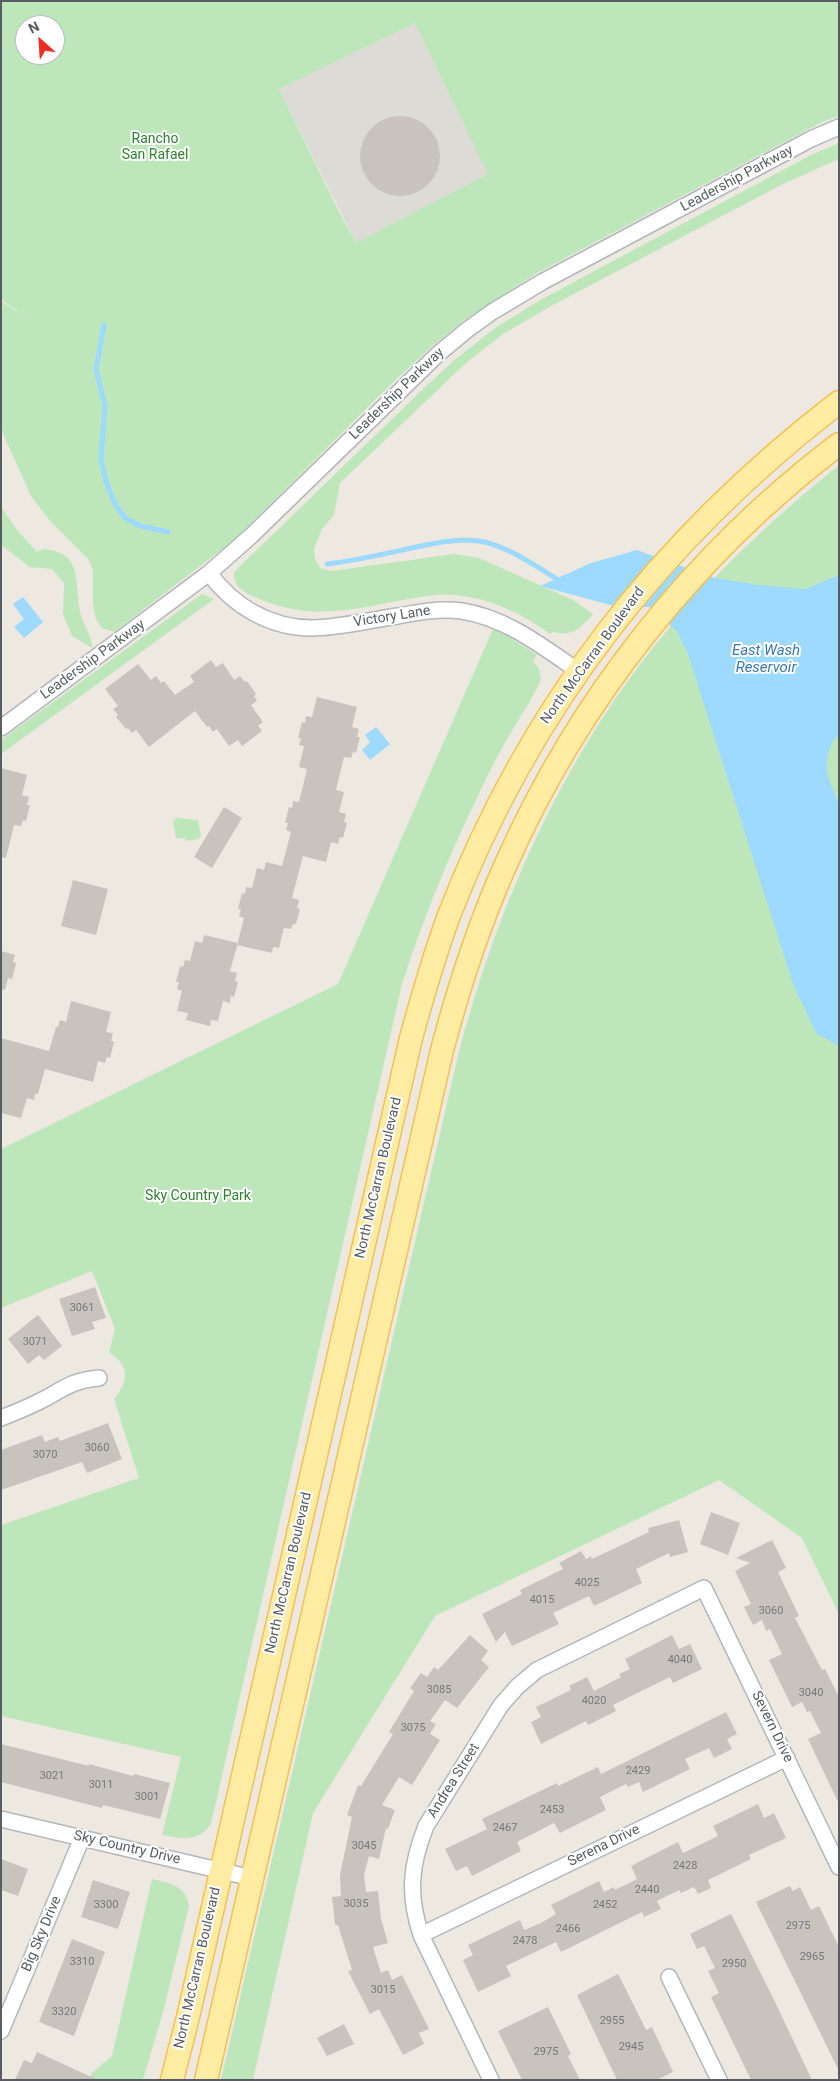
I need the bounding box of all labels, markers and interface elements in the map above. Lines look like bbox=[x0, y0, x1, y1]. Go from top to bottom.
north arrow bbox=[15, 15, 65, 65]
text: N bbox=[26, 18, 42, 37]
park label: Rancho San Rafael bbox=[122, 131, 188, 164]
street label: Leadership Parkway bbox=[678, 142, 796, 216]
street label: Leadership Parkway bbox=[346, 344, 448, 444]
street label: North McCarran Boulevard bbox=[538, 584, 648, 728]
street label: Victory Lane bbox=[352, 603, 432, 631]
street label: Leadership Parkway bbox=[37, 616, 149, 704]
water label: East Wash Reservoir bbox=[732, 642, 800, 677]
street label: North McCarran Boulevard bbox=[352, 1096, 406, 1260]
park label: Sky Country Park bbox=[145, 1188, 251, 1204]
house number: 3061 bbox=[70, 1301, 94, 1315]
house number: 3071 bbox=[23, 1335, 47, 1349]
house number: 3060 bbox=[85, 1441, 109, 1455]
house number: 3070 bbox=[33, 1448, 57, 1462]
street label: North McCarran Boulevard bbox=[262, 1491, 316, 1655]
house number: 4025 bbox=[575, 1576, 599, 1590]
house number: 4015 bbox=[530, 1593, 554, 1607]
house number: 3060 bbox=[759, 1604, 783, 1618]
house number: 4040 bbox=[668, 1653, 692, 1667]
house number: 3085 bbox=[427, 1683, 451, 1697]
house number: 3040 bbox=[799, 1686, 823, 1700]
street label: Severn Drive bbox=[748, 1689, 796, 1765]
house number: 4020 bbox=[582, 1694, 606, 1708]
house number: 3075 bbox=[401, 1721, 425, 1735]
street label: Andrea Street bbox=[424, 1741, 484, 1821]
house number: 2429 bbox=[626, 1764, 650, 1778]
house number: 3021 bbox=[40, 1769, 64, 1783]
house number: 3011 bbox=[89, 1778, 113, 1792]
house number: 3001 bbox=[135, 1790, 159, 1804]
house number: 2453 bbox=[540, 1803, 564, 1817]
house number: 2467 bbox=[493, 1821, 517, 1835]
street label: Serena Drive bbox=[565, 1821, 643, 1871]
street label: Sky Country Drive bbox=[72, 1828, 182, 1868]
house number: 3045 bbox=[352, 1839, 376, 1853]
house number: 2428 bbox=[673, 1859, 697, 1873]
house number: 2440 bbox=[635, 1883, 659, 1897]
street label: North McCarran Boulevard bbox=[171, 1886, 225, 2050]
street label: Big Sky Drive bbox=[19, 1894, 65, 1974]
house number: 3035 bbox=[344, 1897, 368, 1911]
house number: 3300 bbox=[94, 1898, 118, 1912]
house number: 2452 bbox=[593, 1898, 617, 1912]
house number: 2975 bbox=[786, 1919, 810, 1933]
house number: 2466 bbox=[556, 1922, 580, 1936]
house number: 2478 bbox=[513, 1934, 537, 1948]
house number: 2965 bbox=[800, 1950, 824, 1964]
house number: 3310 bbox=[70, 1955, 94, 1969]
house number: 2950 bbox=[722, 1957, 746, 1971]
house number: 3015 bbox=[371, 1983, 395, 1997]
house number: 3320 bbox=[52, 2005, 76, 2019]
house number: 2955 bbox=[600, 2014, 624, 2028]
house number: 2945 bbox=[619, 2040, 643, 2054]
house number: 2975 bbox=[534, 2045, 558, 2059]

